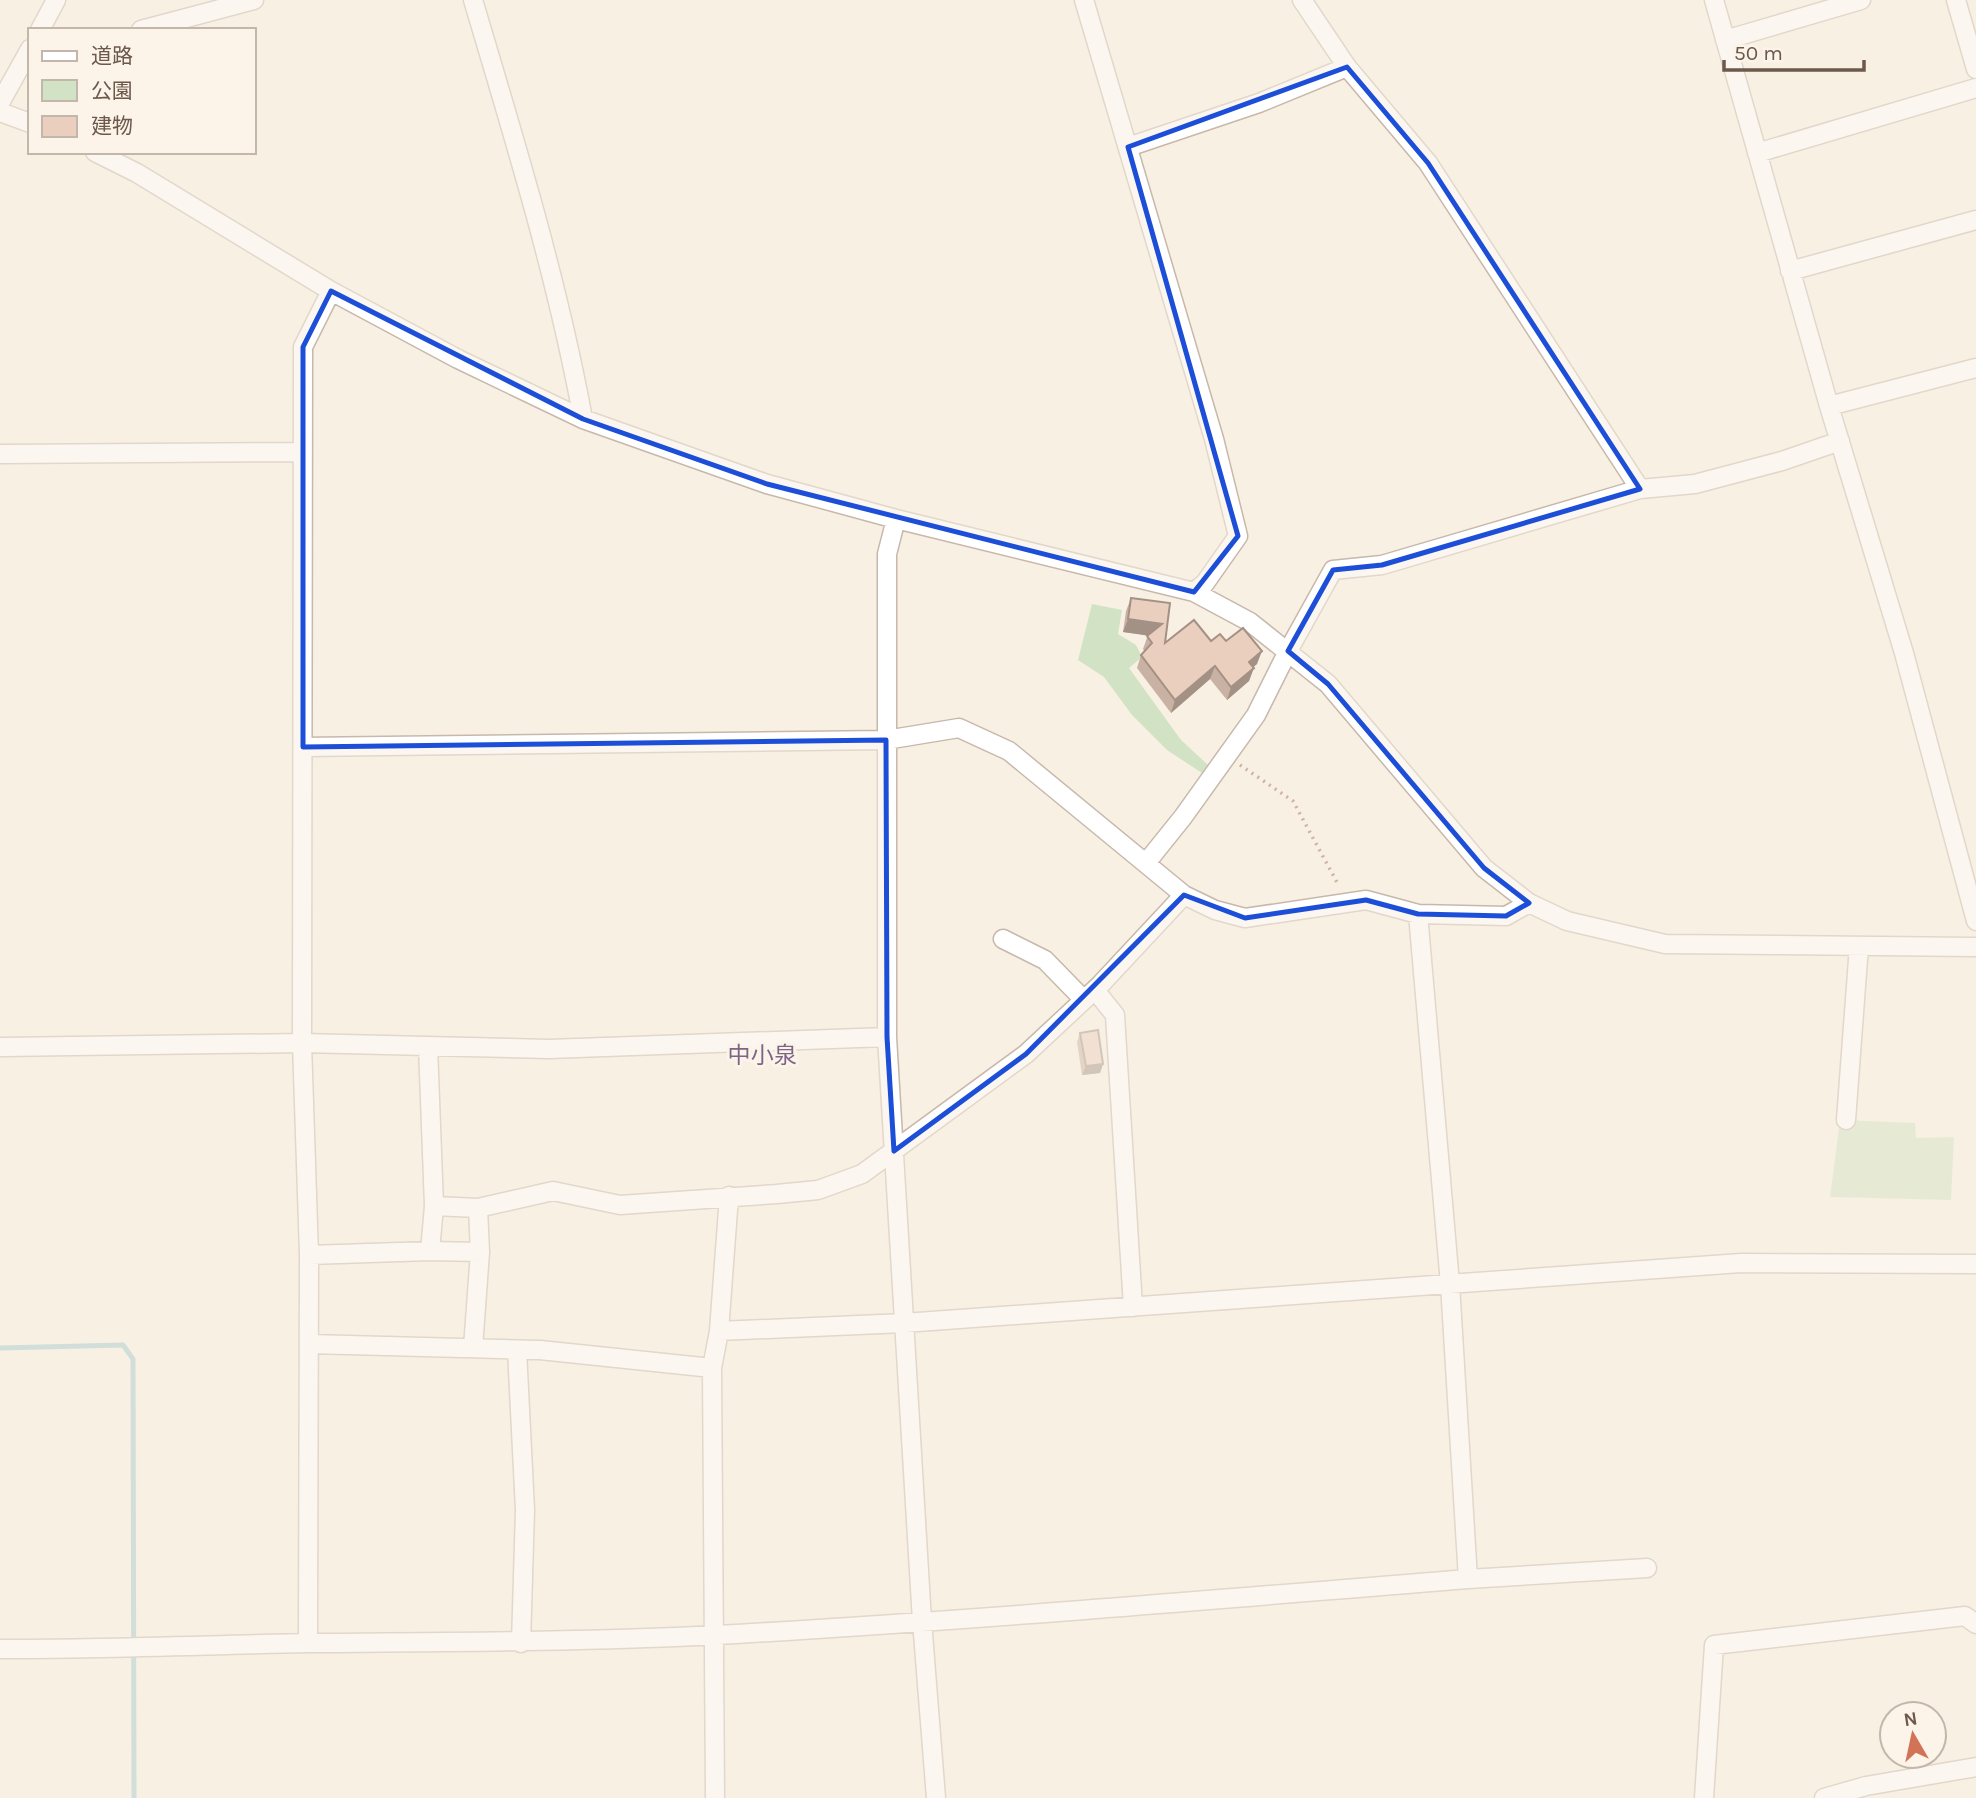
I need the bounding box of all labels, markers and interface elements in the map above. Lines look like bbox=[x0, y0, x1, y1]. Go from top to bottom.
legend bbox=[28, 28, 256, 154]
scale bar bbox=[1724, 28, 1864, 72]
text: 50 m bbox=[1734, 41, 1783, 65]
text: 道路 bbox=[91, 44, 133, 68]
text: 公園 bbox=[91, 79, 133, 103]
text: 建物 bbox=[91, 114, 133, 138]
district label: 中小泉 bbox=[728, 1042, 797, 1069]
north arrow bbox=[1878, 1700, 1948, 1770]
text: N bbox=[1902, 1707, 1919, 1731]

